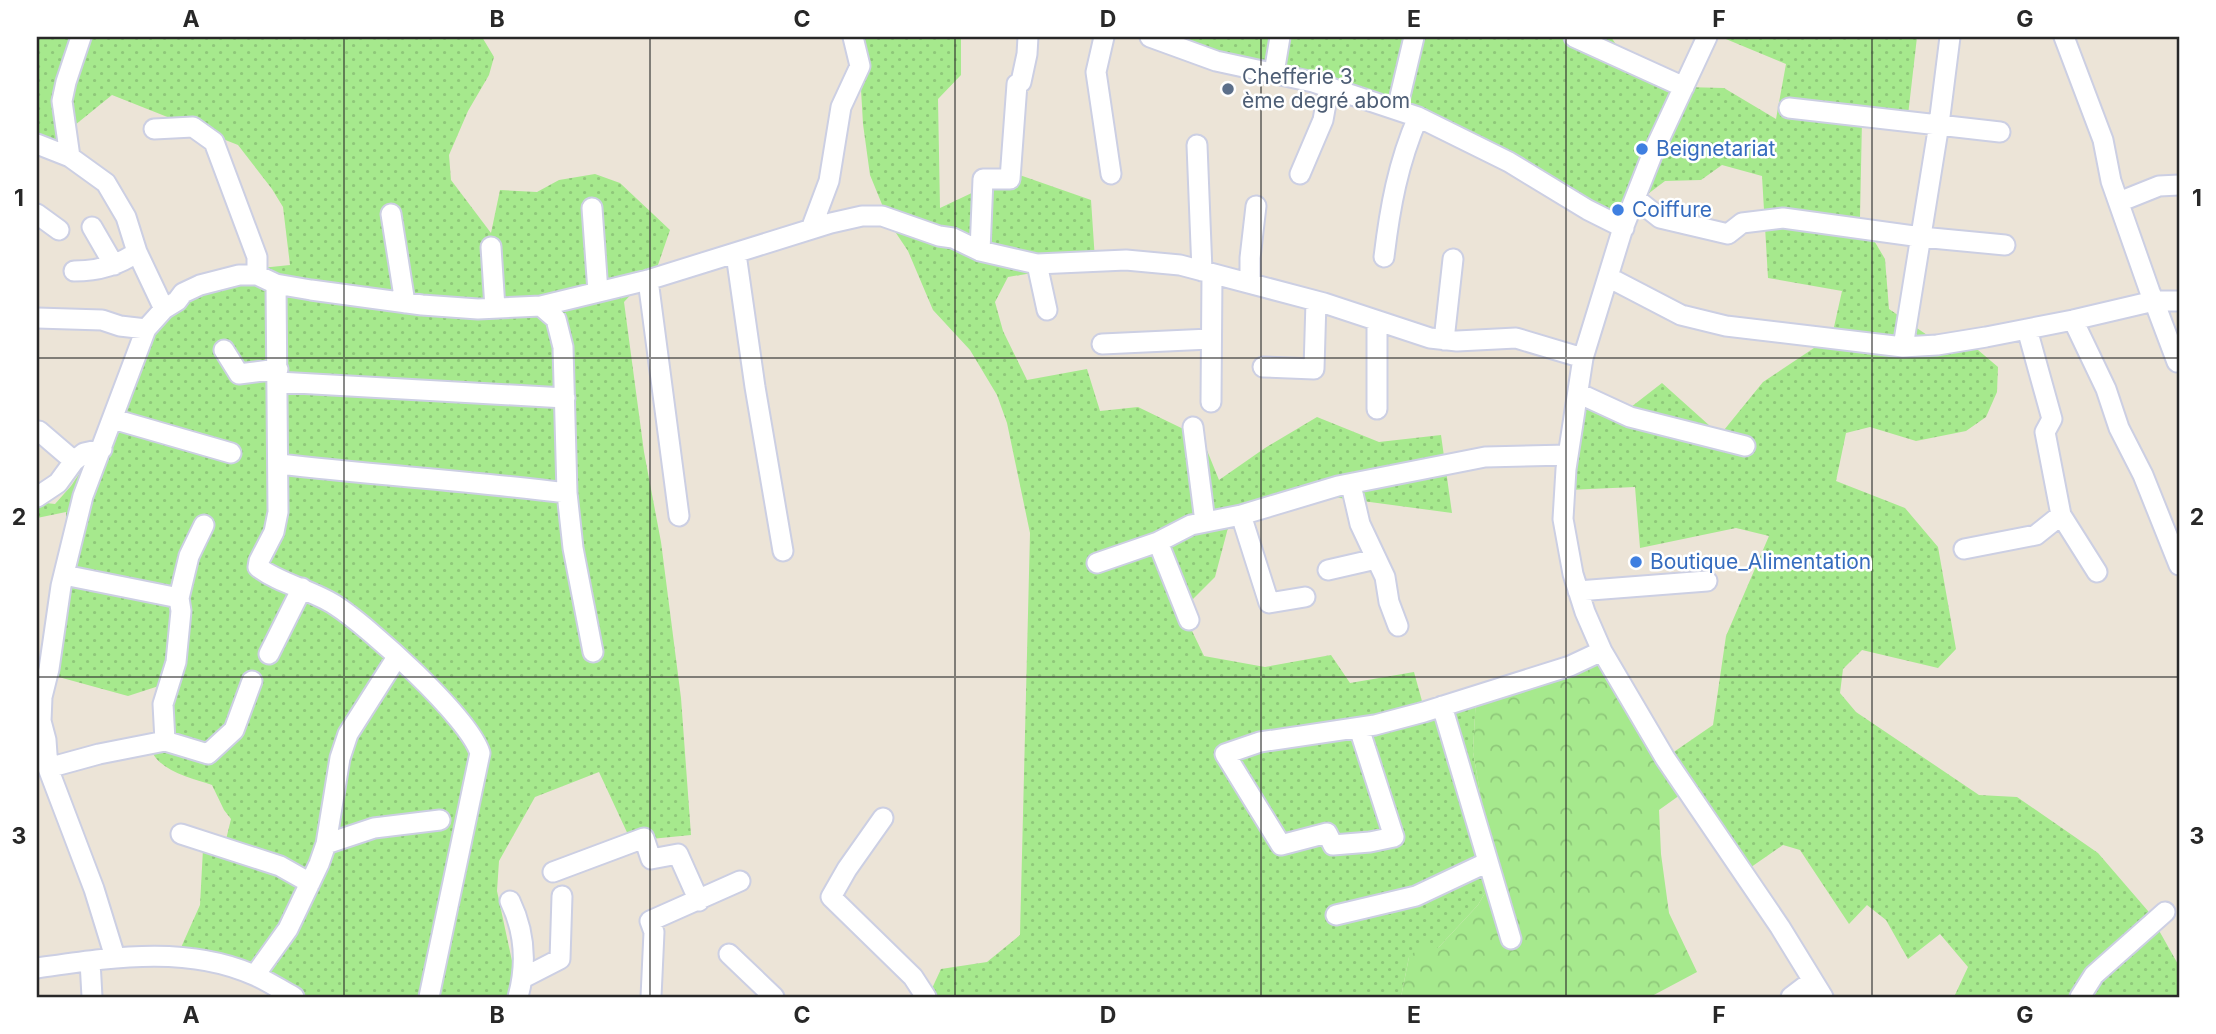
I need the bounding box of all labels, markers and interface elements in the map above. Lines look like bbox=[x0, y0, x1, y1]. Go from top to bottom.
text: A bbox=[182, 5, 200, 33]
text: B bbox=[489, 5, 505, 33]
text: C bbox=[793, 5, 811, 33]
text: D bbox=[1100, 5, 1116, 33]
text: E bbox=[1407, 5, 1421, 33]
text: F bbox=[1712, 5, 1726, 33]
text: G bbox=[2016, 5, 2034, 33]
place label: Chefferie 3 ème degré abom bbox=[1242, 64, 1410, 113]
marker: Chefferie 3 ème degré abom bbox=[1220, 81, 1236, 97]
place label: Beignetariat bbox=[1656, 136, 1775, 161]
marker: Beignetariat bbox=[1634, 141, 1650, 157]
text: 1 bbox=[14, 184, 24, 212]
text: 1 bbox=[2192, 184, 2202, 212]
place label: Coiffure bbox=[1632, 197, 1712, 222]
marker: Coiffure bbox=[1610, 202, 1626, 218]
text: 2 bbox=[12, 503, 26, 531]
text: 2 bbox=[2190, 503, 2204, 531]
place label: Boutique_Alimentation bbox=[1650, 549, 1871, 574]
marker: Boutique_Alimentation bbox=[1628, 554, 1644, 570]
text: 3 bbox=[12, 822, 26, 850]
text: 3 bbox=[2190, 822, 2204, 850]
text: A bbox=[182, 1001, 200, 1029]
text: B bbox=[489, 1001, 505, 1029]
text: C bbox=[793, 1001, 811, 1029]
text: D bbox=[1100, 1001, 1116, 1029]
text: E bbox=[1407, 1001, 1421, 1029]
text: F bbox=[1712, 1001, 1726, 1029]
text: G bbox=[2016, 1001, 2034, 1029]

